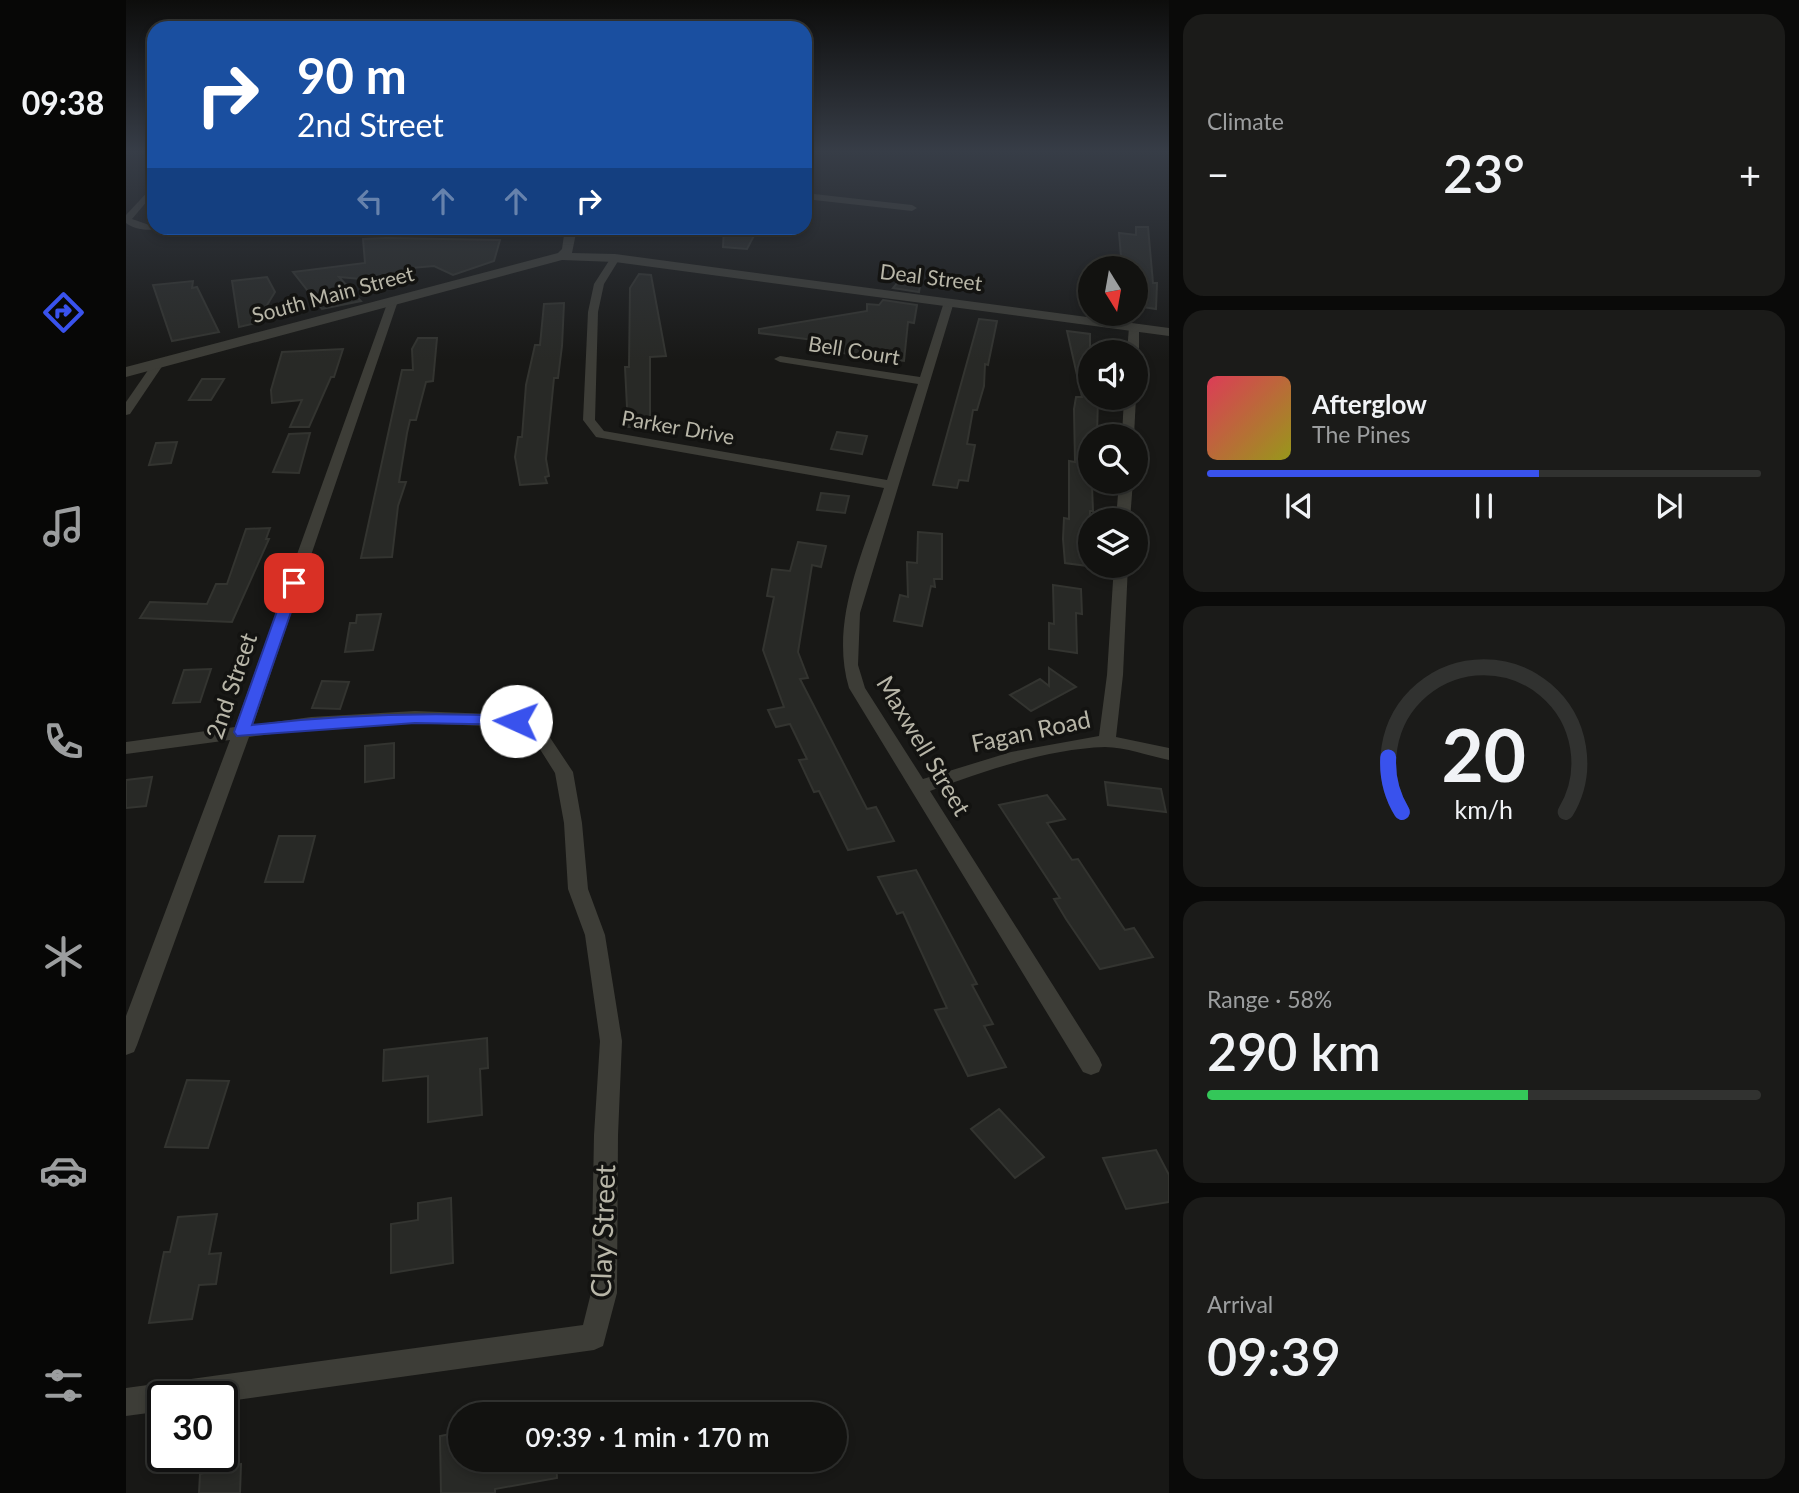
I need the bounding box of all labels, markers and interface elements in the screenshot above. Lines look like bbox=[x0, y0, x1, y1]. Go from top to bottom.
text: 90 m bbox=[297, 46, 407, 104]
icon: right bbox=[182, 49, 273, 140]
text: 09:38 bbox=[22, 83, 104, 122]
text: 2nd Street bbox=[297, 105, 444, 144]
text: Climate bbox=[1207, 107, 1284, 135]
text: 23° bbox=[1443, 142, 1525, 204]
text: − bbox=[1207, 151, 1229, 197]
text: + bbox=[1739, 151, 1761, 197]
icon: left bbox=[351, 182, 389, 220]
icon: ahead bbox=[424, 182, 462, 220]
icon: ahead bbox=[497, 182, 535, 220]
icon: right bbox=[570, 182, 608, 220]
north arrow bbox=[1078, 256, 1148, 326]
map controls bbox=[1078, 256, 1148, 578]
street label: Deal Street bbox=[879, 258, 984, 295]
street label: South Main Street bbox=[249, 260, 417, 327]
icon: directions bbox=[39, 288, 88, 337]
street label: Bell Court bbox=[807, 330, 902, 369]
button: sound bbox=[1078, 340, 1148, 410]
text: Afterglow bbox=[1312, 388, 1427, 420]
street label: Parker Drive bbox=[620, 404, 737, 449]
text: The Pines bbox=[1312, 420, 1410, 448]
button: search bbox=[1078, 424, 1148, 494]
icon: previous bbox=[1280, 487, 1318, 525]
icon: pause bbox=[1465, 487, 1503, 525]
icon: next bbox=[1650, 487, 1688, 525]
icon: music bbox=[39, 502, 88, 551]
button: layers bbox=[1078, 508, 1148, 578]
pin bbox=[264, 553, 324, 613]
icon: arrive bbox=[275, 564, 313, 602]
street label: 2nd Street bbox=[199, 628, 262, 742]
street label: Maxwell Street bbox=[871, 670, 978, 821]
position arrow bbox=[479, 684, 553, 758]
street label: Fagan Road bbox=[969, 704, 1093, 757]
text: 20 bbox=[1442, 711, 1526, 799]
icon: phone bbox=[39, 717, 88, 766]
text: km/h bbox=[1455, 794, 1513, 824]
icon: climate bbox=[39, 932, 88, 981]
text: Range · 58% bbox=[1207, 985, 1332, 1013]
text: 290 km bbox=[1207, 1020, 1381, 1082]
icon: car bbox=[39, 1146, 88, 1195]
street label: Clay Street bbox=[583, 1164, 621, 1298]
text: Arrival bbox=[1207, 1290, 1273, 1318]
text: 09:39 bbox=[1207, 1325, 1341, 1387]
icon: filters bbox=[39, 1361, 88, 1410]
speed limit sign: 30 bbox=[147, 1381, 238, 1472]
text: 09:39 · 1 min · 170 m bbox=[525, 1421, 770, 1453]

